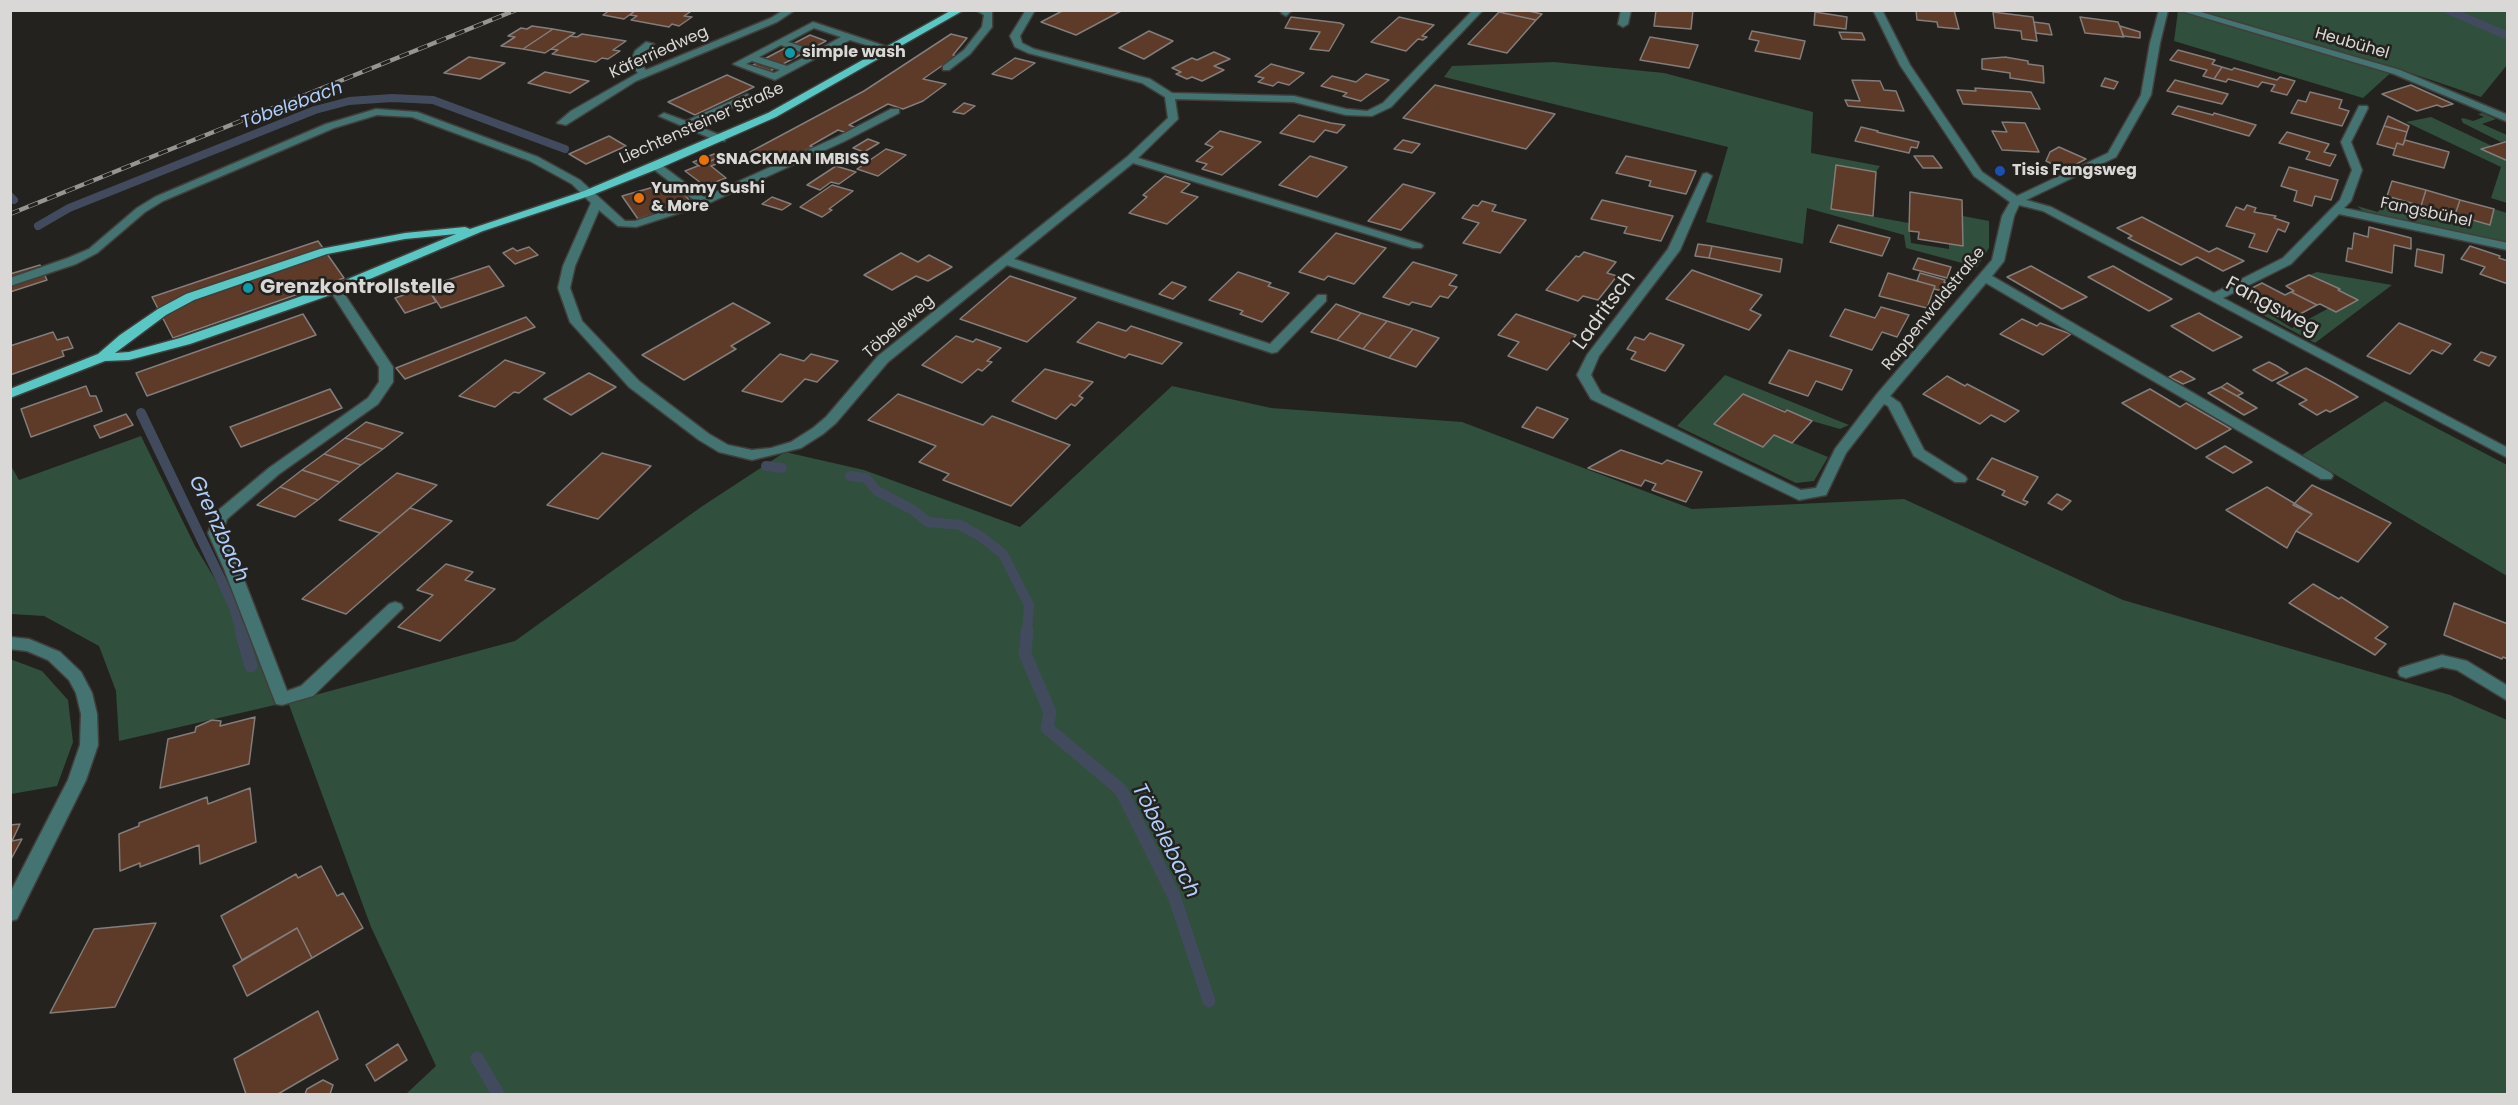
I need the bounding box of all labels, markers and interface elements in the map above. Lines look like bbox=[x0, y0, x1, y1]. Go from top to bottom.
street label: Käferriedweg bbox=[607, 23, 711, 83]
street label: Heubühel bbox=[2313, 24, 2391, 64]
place label: simple wash bbox=[802, 43, 906, 63]
marker: simple wash bbox=[783, 46, 797, 60]
water label: Töbelebach bbox=[238, 78, 346, 134]
street label: Liechtensteiner Straße bbox=[617, 79, 787, 169]
place label: SNACKMAN IMBISS bbox=[716, 150, 869, 170]
marker: SNACKMAN IMBISS bbox=[697, 153, 711, 167]
place label: Tisis Fangsweg bbox=[2012, 161, 2137, 181]
marker: Tisis Fangsweg bbox=[1993, 164, 2007, 178]
place label: Yummy Sushi & More bbox=[651, 179, 765, 217]
marker: Yummy Sushi & More bbox=[632, 191, 646, 205]
street label: Fangsbühel bbox=[2378, 194, 2474, 232]
street label: Rappenwaldstraße bbox=[1878, 244, 1990, 374]
street label: Ladritsch bbox=[1569, 267, 1641, 355]
street label: Fangsweg bbox=[2221, 272, 2323, 342]
place label: Grenzkontrollstelle bbox=[260, 276, 455, 300]
marker: Grenzkontrollstelle bbox=[241, 281, 255, 295]
street label: Töbeleweg bbox=[860, 291, 938, 363]
water label: Grenzbach bbox=[182, 472, 254, 586]
water label: Töbelebach bbox=[1125, 780, 1205, 902]

